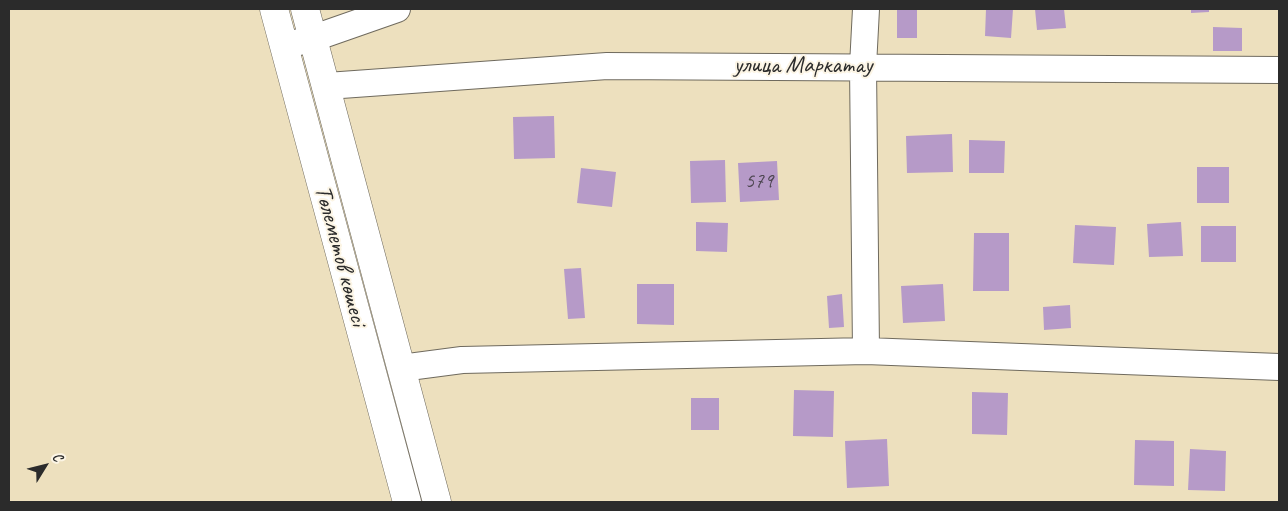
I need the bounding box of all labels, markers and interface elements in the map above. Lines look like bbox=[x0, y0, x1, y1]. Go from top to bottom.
street label: улица Маркатау bbox=[734, 52, 872, 80]
house number: 579 bbox=[745, 168, 773, 194]
street label: Төлеметов көшесі bbox=[307, 183, 373, 329]
north arrow bbox=[20, 441, 70, 491]
text: С bbox=[49, 449, 66, 465]

